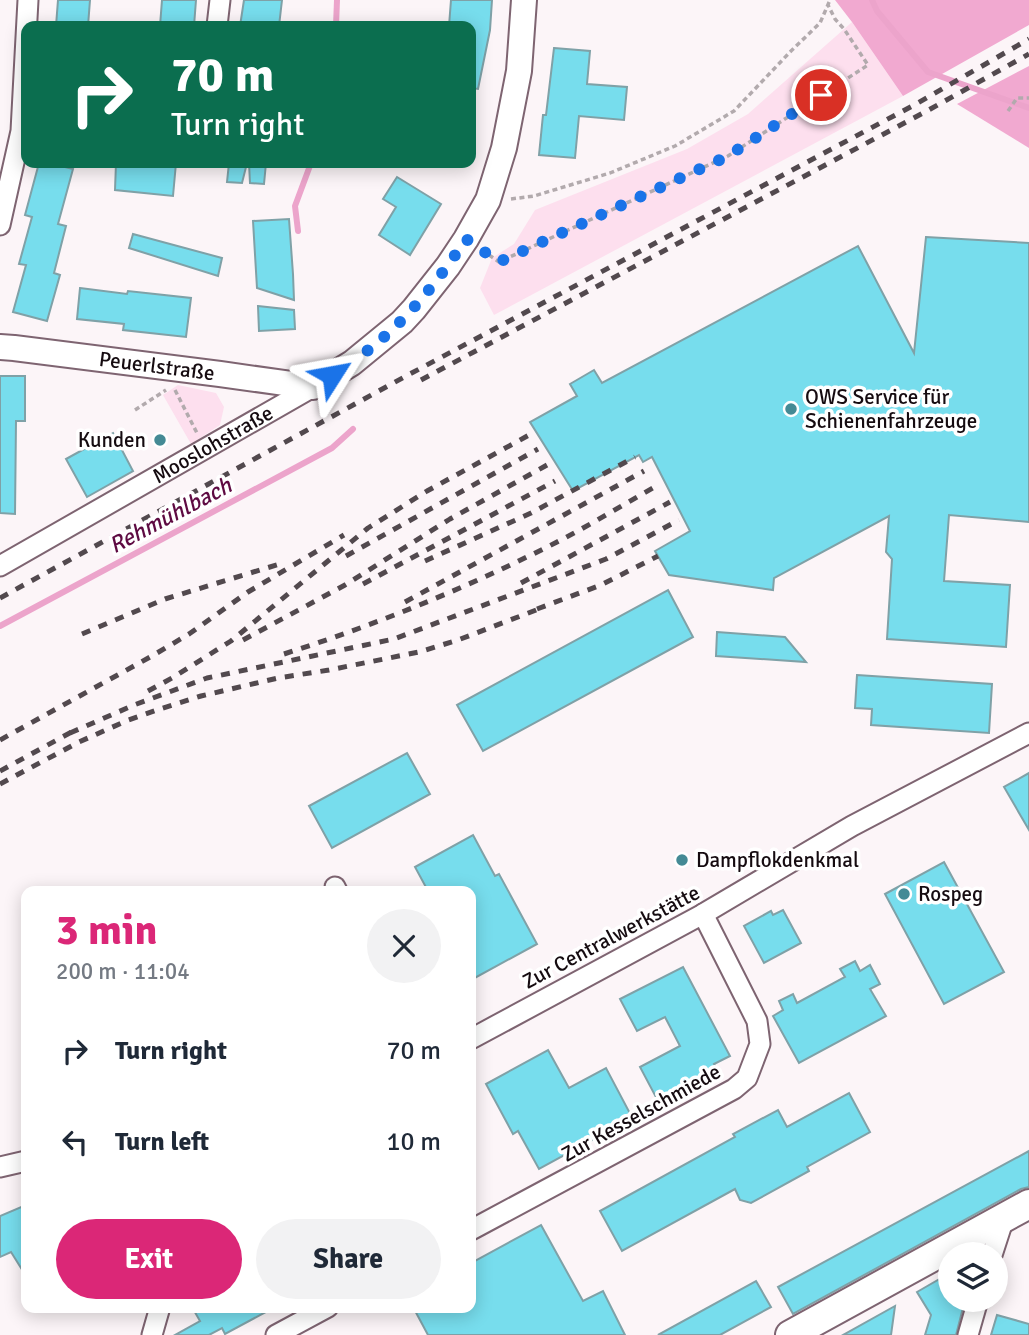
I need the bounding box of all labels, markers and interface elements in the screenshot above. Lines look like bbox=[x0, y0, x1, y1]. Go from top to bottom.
text: 70 m bbox=[171, 45, 274, 105]
icon: right bbox=[56, 49, 147, 140]
pin bbox=[791, 65, 851, 125]
icon: arrive bbox=[802, 76, 840, 114]
text: Turn right bbox=[171, 105, 304, 144]
position arrow bbox=[295, 338, 369, 412]
street label: Peuerlstraße bbox=[98, 346, 216, 386]
place label: OWS Service für Schienenfahrzeuge bbox=[805, 384, 977, 434]
street label: Mooslohstraße bbox=[148, 400, 278, 489]
marker: OWS Service für Schienenfahrzeuge bbox=[783, 401, 799, 417]
place label: Kunden bbox=[78, 427, 146, 453]
marker: Kunden bbox=[152, 432, 168, 448]
water label: Rehmühlbach bbox=[104, 470, 238, 560]
place label: Dampflokdenkmal bbox=[696, 847, 859, 873]
marker: Dampflokdenkmal bbox=[674, 852, 690, 868]
street label: Zur Centralwerkstätte bbox=[518, 879, 704, 995]
place label: Rospeg bbox=[918, 881, 983, 907]
marker: Rospeg bbox=[896, 886, 912, 902]
text: 3 min bbox=[56, 905, 157, 956]
button: close bbox=[367, 909, 441, 983]
text: 200 m · 11:04 bbox=[56, 957, 190, 986]
icon: right bbox=[56, 1032, 94, 1070]
text: Turn right bbox=[115, 1035, 227, 1067]
text: 70 m bbox=[386, 1035, 441, 1067]
street label: Zur Kesselschmiede bbox=[557, 1059, 725, 1167]
icon: left bbox=[56, 1123, 94, 1161]
text: Turn left bbox=[115, 1126, 209, 1158]
text: 10 m bbox=[386, 1126, 441, 1158]
button: Exit bbox=[56, 1219, 242, 1299]
button: Share bbox=[256, 1219, 441, 1299]
map controls bbox=[938, 1242, 1008, 1312]
button: layers bbox=[938, 1242, 1008, 1312]

